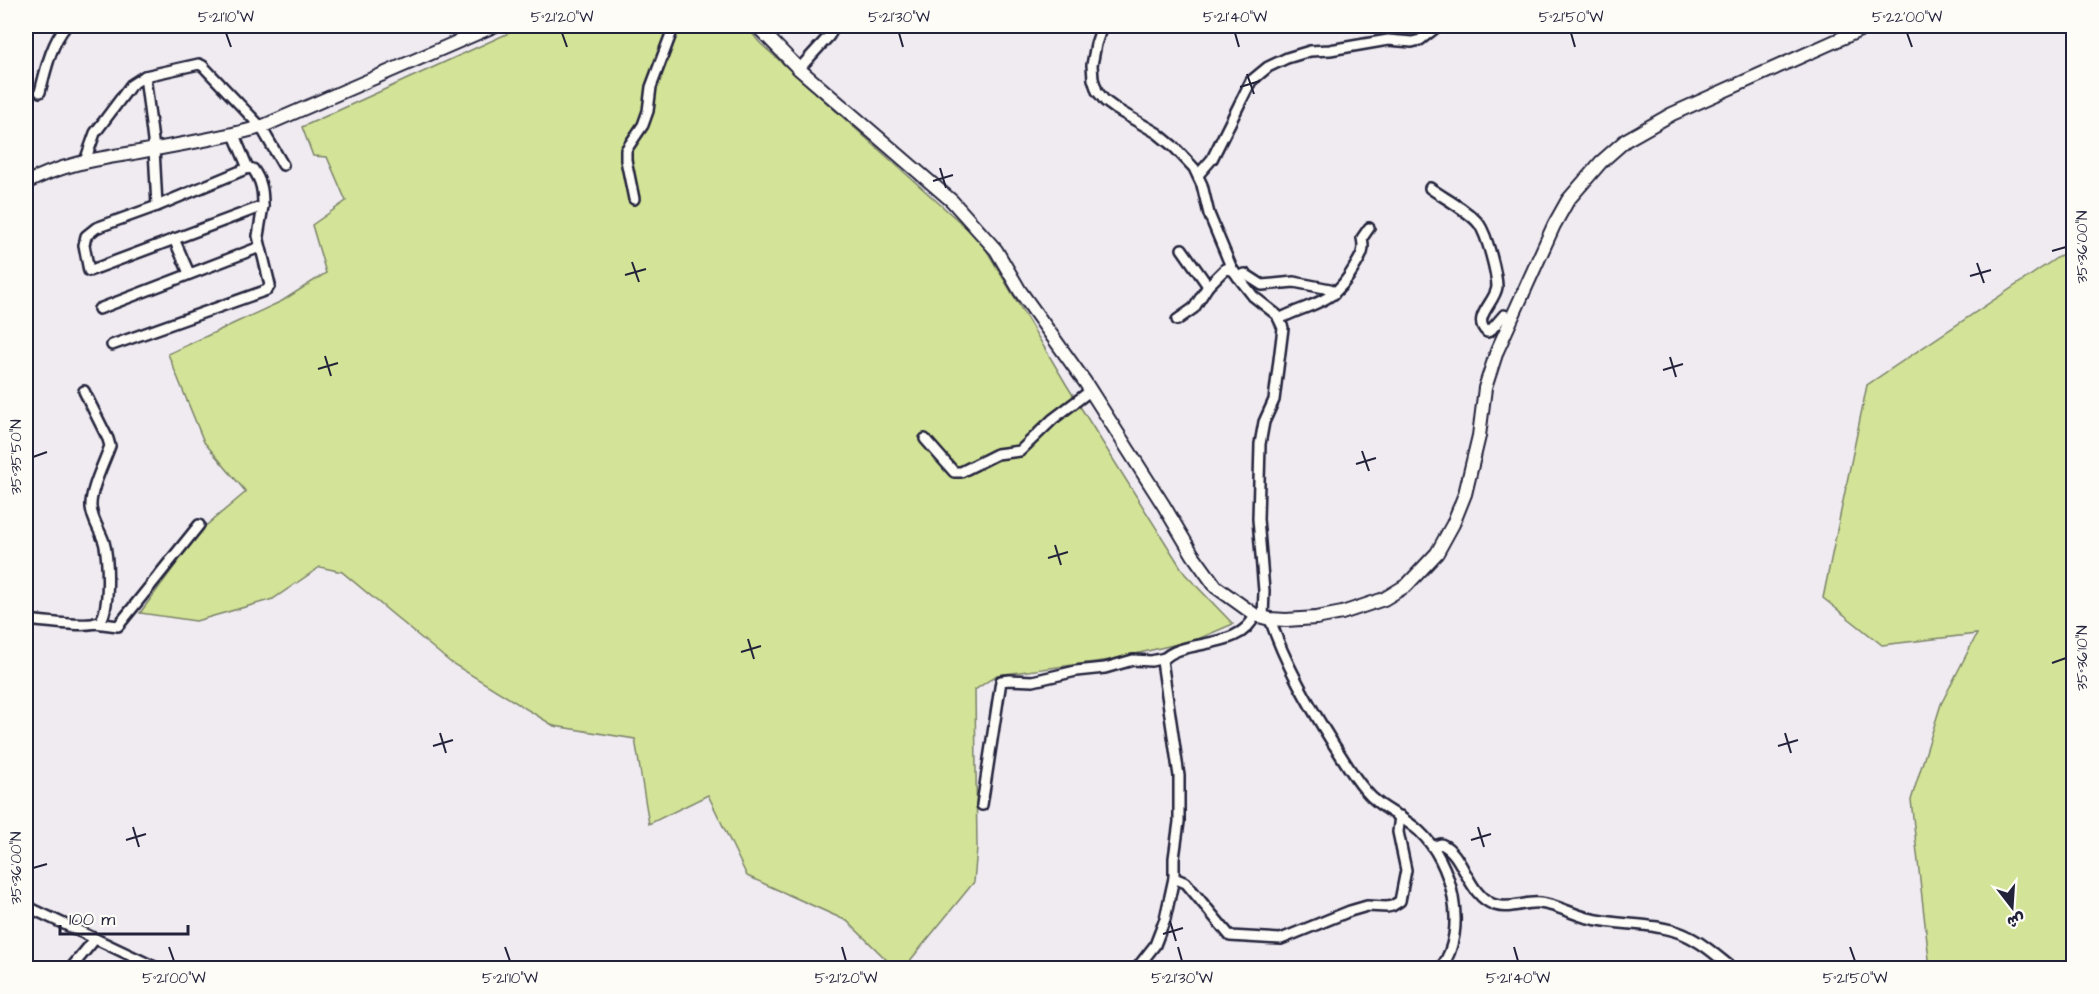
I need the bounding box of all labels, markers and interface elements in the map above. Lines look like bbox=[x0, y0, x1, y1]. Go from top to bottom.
text: 5°21'10"W bbox=[198, 7, 254, 28]
text: 5°21'20"W bbox=[531, 7, 593, 28]
text: 5°21'30"W bbox=[868, 7, 930, 28]
text: 5°21'40"W bbox=[1203, 7, 1267, 28]
text: 5°21'50"W bbox=[1539, 7, 1603, 28]
text: 5°22'00"W bbox=[1872, 7, 1942, 28]
text: 35°36'00"N bbox=[2072, 211, 2093, 283]
text: 35°35'50"N bbox=[6, 419, 27, 495]
text: 35°36'10"N bbox=[2072, 625, 2093, 691]
text: 35°36'00"N bbox=[6, 832, 27, 904]
north arrow bbox=[1982, 877, 2042, 937]
scale bar bbox=[60, 898, 188, 936]
text: 100 m bbox=[69, 907, 115, 932]
text: ش bbox=[2004, 907, 2028, 933]
text: 5°21'00"W bbox=[142, 968, 206, 989]
text: 5°21'10"W bbox=[482, 968, 538, 989]
text: 5°21'20"W bbox=[815, 968, 877, 989]
text: 5°21'30"W bbox=[1151, 968, 1213, 989]
text: 5°21'40"W bbox=[1486, 968, 1550, 989]
text: 5°21'50"W bbox=[1823, 968, 1887, 989]

